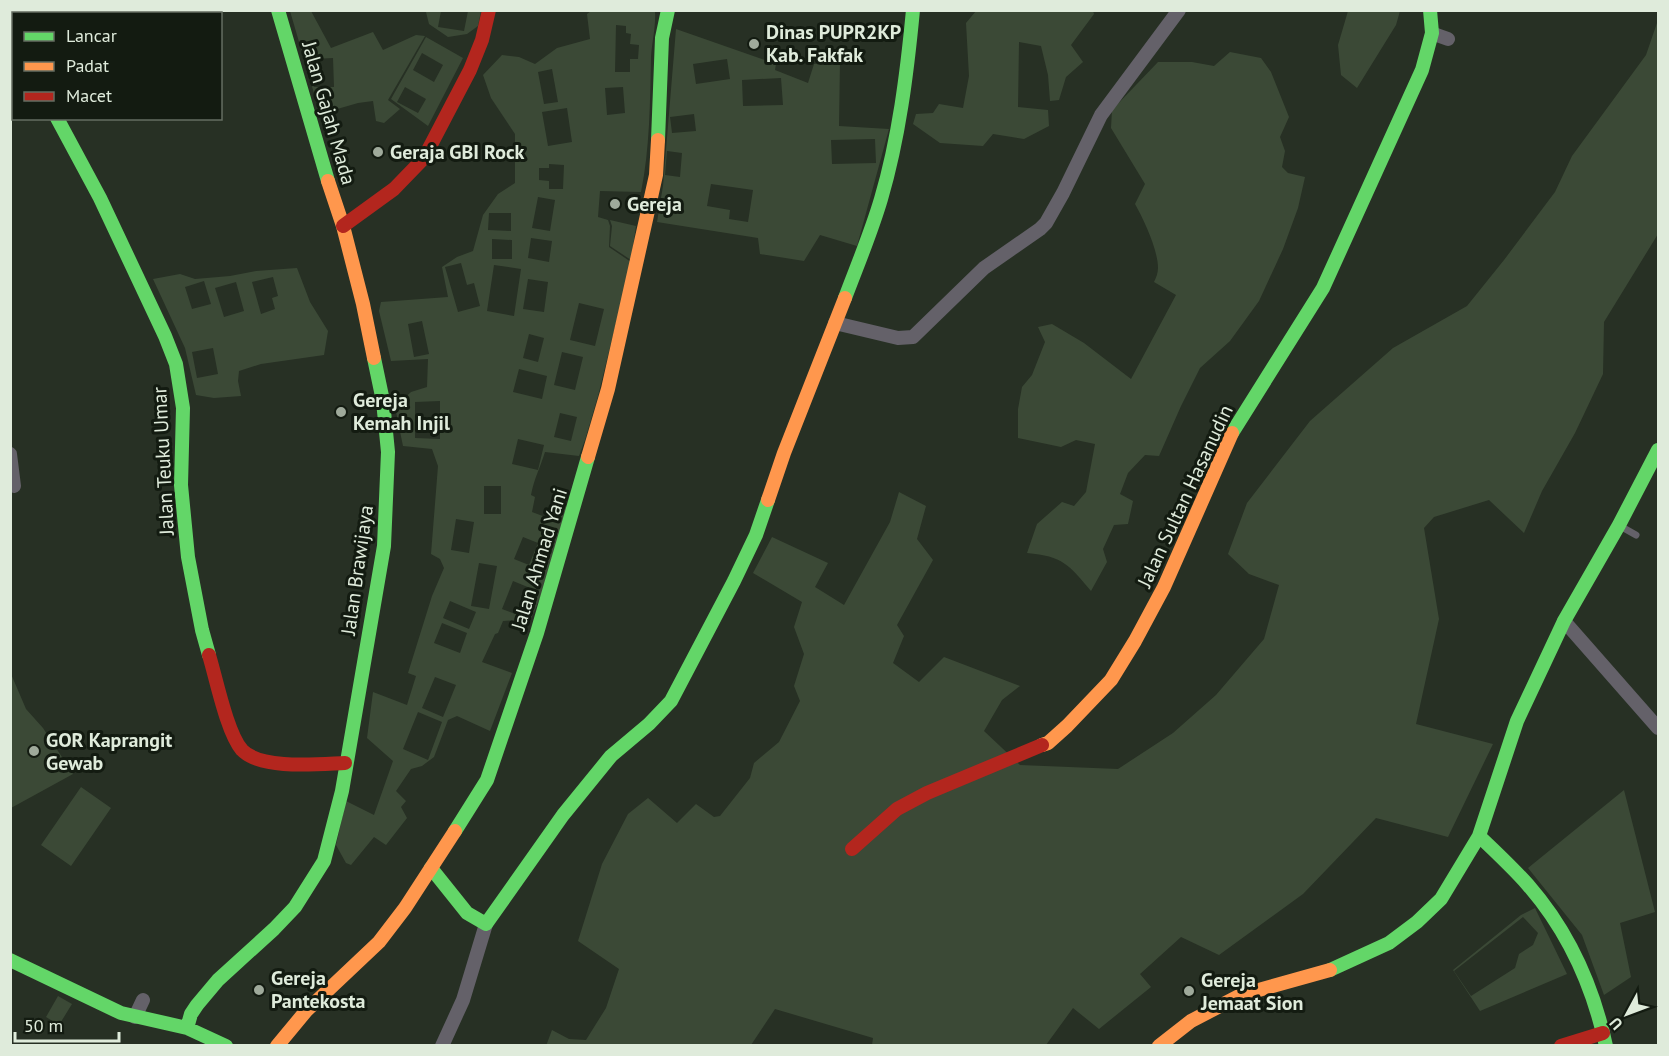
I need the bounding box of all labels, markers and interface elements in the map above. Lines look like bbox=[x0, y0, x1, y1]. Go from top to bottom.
legend bbox=[12, 12, 222, 120]
place label: Dinas PUPR2KP Kab. Fakfak bbox=[766, 19, 901, 68]
text: Lancar bbox=[66, 24, 117, 47]
street label: Jalan Gajah Mada bbox=[296, 37, 362, 188]
marker: Dinas PUPR2KP Kab. Fakfak bbox=[747, 37, 761, 51]
text: Padat bbox=[66, 54, 109, 77]
text: Macet bbox=[66, 84, 112, 107]
place label: Geraja GBI Rock bbox=[390, 139, 525, 165]
marker: Geraja GBI Rock bbox=[371, 145, 385, 159]
place label: Gereja bbox=[627, 191, 682, 217]
marker: Gereja bbox=[608, 197, 622, 211]
street label: Jalan Teuku Umar bbox=[146, 386, 180, 537]
place label: Gereja Kemah Injil bbox=[353, 387, 450, 436]
street label: Jalan Sultan Hasanudin bbox=[1131, 401, 1239, 592]
marker: Gereja Kemah Injil bbox=[334, 405, 348, 419]
street label: Jalan Ahmad Yani bbox=[505, 485, 573, 634]
street label: Jalan Brawijaya bbox=[335, 503, 379, 638]
place label: GOR Kaprangit Gewab bbox=[46, 727, 172, 776]
marker: GOR Kaprangit Gewab bbox=[27, 744, 41, 758]
place label: Gereja Pantekosta bbox=[271, 965, 365, 1014]
place label: Gereja Jemaat Sion bbox=[1200, 967, 1303, 1016]
marker: Gereja Pantekosta bbox=[252, 983, 266, 997]
marker: Gereja Jemaat Sion bbox=[1182, 984, 1196, 998]
north arrow bbox=[1597, 984, 1657, 1044]
scale bar bbox=[15, 1005, 118, 1043]
text: U bbox=[1605, 1013, 1627, 1034]
text: 50 m bbox=[24, 1014, 63, 1037]

